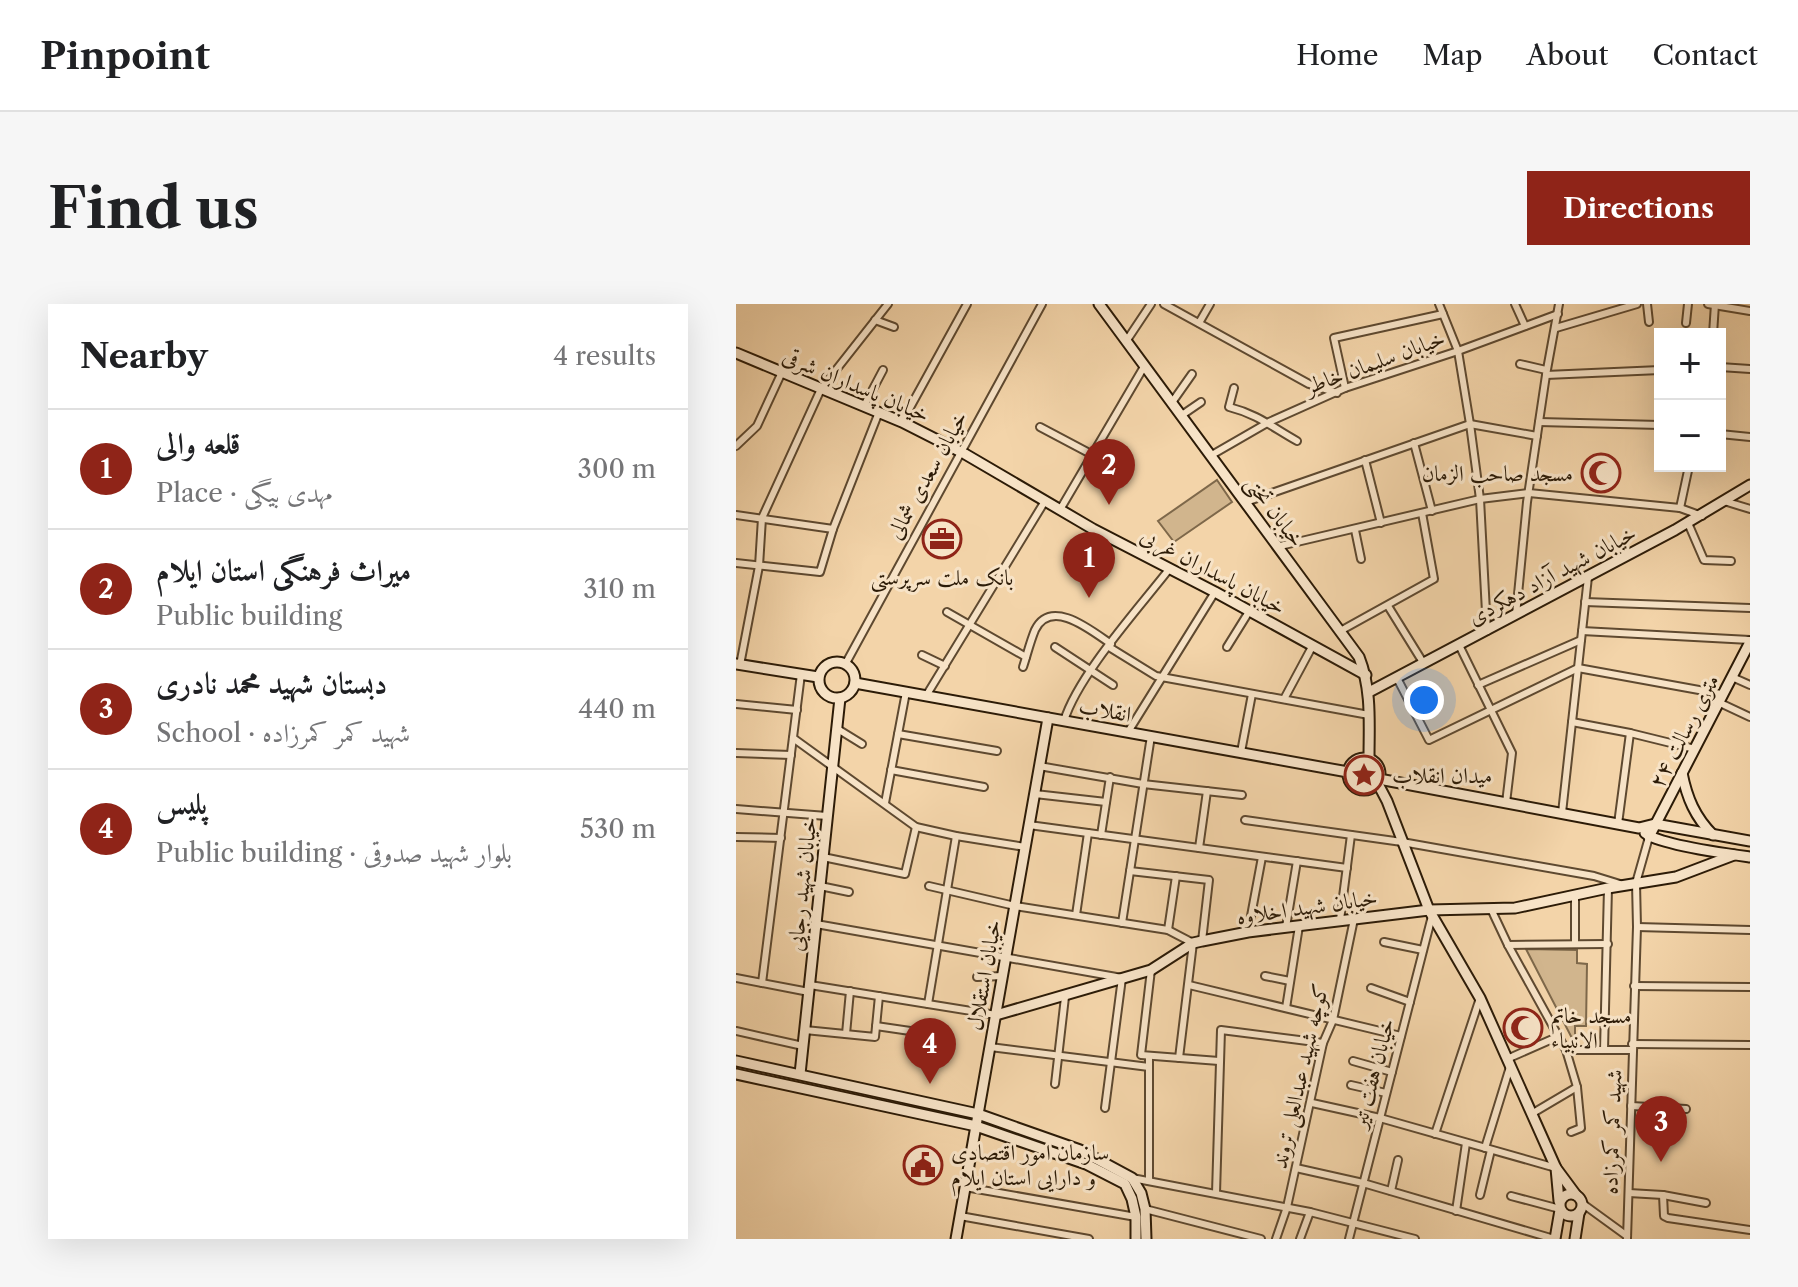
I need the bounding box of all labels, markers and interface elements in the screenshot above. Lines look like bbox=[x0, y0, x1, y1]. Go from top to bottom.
text: Pinpoint bbox=[40, 32, 210, 79]
text: Home bbox=[1296, 38, 1378, 72]
text: Map bbox=[1422, 38, 1482, 72]
text: About bbox=[1526, 38, 1608, 72]
text: Contact bbox=[1652, 38, 1758, 72]
button: Directions bbox=[1527, 171, 1750, 245]
text: Find us bbox=[48, 174, 259, 243]
street label: خیابان سلیمان خاطر bbox=[1300, 324, 1449, 401]
map controls bbox=[1654, 328, 1726, 472]
button: + bbox=[1654, 328, 1726, 400]
text: Nearby bbox=[80, 335, 208, 377]
text: 4 results bbox=[553, 340, 656, 372]
street label: خیابان پاسداران شرقی bbox=[777, 342, 933, 431]
button: − bbox=[1654, 400, 1726, 472]
street label: خیابان سعدی شمالی bbox=[881, 406, 973, 544]
text: قلعه والی bbox=[156, 425, 241, 462]
pin: 2 bbox=[1083, 439, 1135, 505]
mosque icon: مسجد صاحب الزمان bbox=[1580, 452, 1622, 494]
text: 1 bbox=[100, 453, 112, 485]
text: 300 m bbox=[578, 453, 656, 485]
place label: مسجد صاحب الزمان bbox=[1422, 460, 1573, 488]
street label: خیابان تختی bbox=[1238, 470, 1311, 553]
text: Place · مهدی بیگی bbox=[156, 477, 332, 509]
office icon: بانک ملت سرپرستی bbox=[921, 518, 963, 560]
street label: خیابان شهید آزاد دهکردی bbox=[1463, 519, 1641, 632]
street label: خیابان پاسداران غربی bbox=[1134, 521, 1290, 623]
pin: 1 bbox=[1063, 532, 1115, 598]
text: میراث فرهنگی استان ایلام bbox=[156, 552, 411, 589]
place label: بانک ملت سرپرستی bbox=[871, 564, 1013, 593]
text: 2 bbox=[98, 573, 114, 605]
text: 310 m bbox=[583, 573, 656, 605]
text: Public building bbox=[156, 600, 342, 632]
text: دبستان شهید محمد نادری bbox=[156, 665, 387, 702]
street label: ۲۴ متری رسالت bbox=[1643, 670, 1725, 792]
your location bbox=[1404, 680, 1444, 720]
street label: انقلاب bbox=[1077, 692, 1133, 728]
text: 3 bbox=[99, 693, 113, 725]
text: 440 m bbox=[578, 693, 656, 725]
text: School · شهید کمر کمرزاده bbox=[156, 717, 410, 749]
place icon: میدان انقلاب bbox=[1343, 754, 1385, 796]
place label: میدان انقلاب bbox=[1392, 762, 1492, 789]
text: پلیس bbox=[156, 785, 207, 822]
text: 4 bbox=[98, 813, 114, 845]
text: 530 m bbox=[580, 813, 656, 845]
street label: خیابان شهید رجایی bbox=[782, 815, 824, 953]
text: Public building · بلوار شهید صدوقی bbox=[156, 837, 512, 869]
street label: خیابان شهید اخلاوه bbox=[1235, 884, 1379, 931]
street label: خیابان استقلال bbox=[961, 918, 1007, 1032]
street label: کوچه شهید عبدالعلی تروند bbox=[1266, 981, 1337, 1172]
place label: مسجد خاتم الانبیاء bbox=[1551, 1002, 1631, 1054]
mosque icon: مسجد خاتم الانبیاء bbox=[1502, 1007, 1544, 1049]
street label: خیابان هفت تیر bbox=[1345, 1015, 1401, 1133]
pin: 4 bbox=[904, 1018, 956, 1084]
street label: شهید کمر کمرزاده bbox=[1596, 1069, 1629, 1195]
pin: 3 bbox=[1635, 1096, 1687, 1162]
place label: سازمان امور اقتصادی و دارایی استان ایلام bbox=[951, 1139, 1109, 1197]
public building icon: سازمان امور اقتصادی و دارایی استان ایلام bbox=[902, 1144, 944, 1186]

